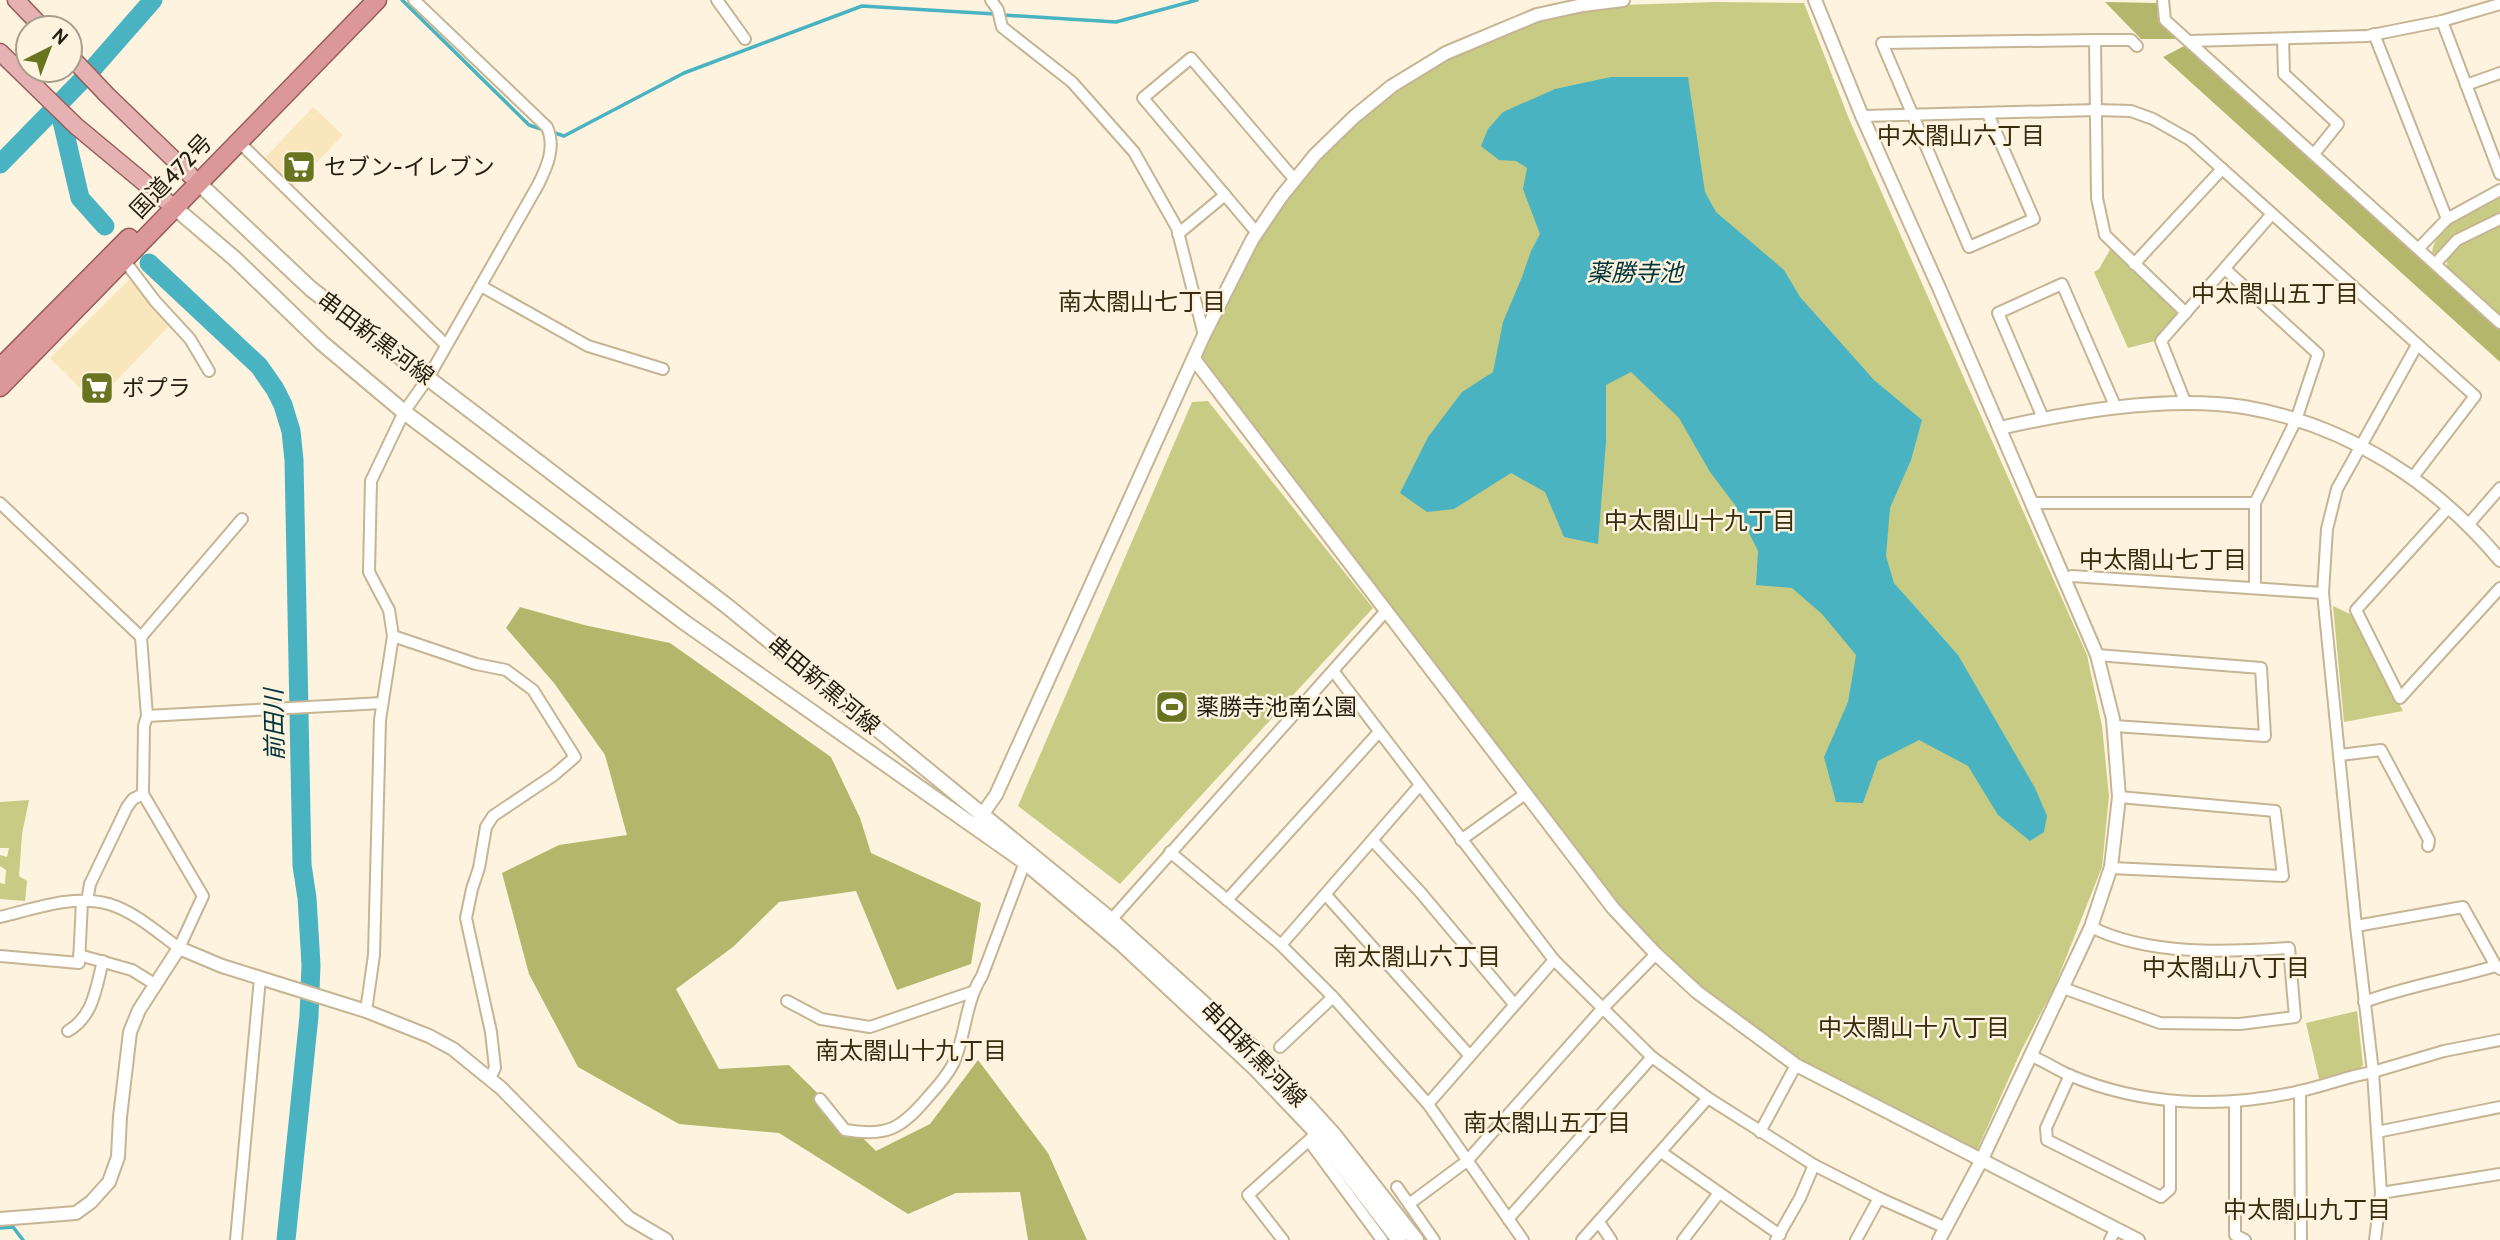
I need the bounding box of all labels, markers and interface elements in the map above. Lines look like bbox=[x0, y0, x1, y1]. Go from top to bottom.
north arrow bbox=[14, 14, 84, 84]
text: N bbox=[47, 24, 73, 50]
district label: 中太閤山六丁目 bbox=[1877, 121, 2045, 150]
street label: 国道472号 bbox=[124, 128, 218, 224]
supermarket icon: セブン-イレブン bbox=[280, 148, 318, 186]
place label: セブン-イレブン bbox=[324, 153, 495, 181]
water label: 薬勝寺池 bbox=[1587, 258, 1685, 287]
district label: 中太閤山五丁目 bbox=[2191, 279, 2359, 308]
street label: 串田新黒河線 bbox=[312, 285, 440, 391]
district label: 南太閤山七丁目 bbox=[1058, 287, 1226, 316]
supermarket icon: ポプラ bbox=[78, 369, 116, 407]
place label: ポプラ bbox=[122, 374, 191, 402]
district label: 中太閤山十九丁目 bbox=[1604, 506, 1796, 535]
district label: 中太閤山七丁目 bbox=[2079, 545, 2247, 574]
street label: 串田新黒河線 bbox=[762, 630, 886, 740]
water label: 前田川 bbox=[259, 686, 289, 761]
sports icon: 薬勝寺池南公園 bbox=[1153, 688, 1191, 726]
place label: 薬勝寺池南公園 bbox=[1196, 693, 1357, 721]
district label: 南太閤山六丁目 bbox=[1333, 942, 1501, 971]
district label: 中太閤山八丁目 bbox=[2142, 953, 2310, 982]
street label: 串田新黒河線 bbox=[1195, 995, 1313, 1113]
district label: 中太閤山十八丁目 bbox=[1818, 1013, 2010, 1042]
district label: 南太閤山十九丁目 bbox=[815, 1036, 1007, 1065]
district label: 南太閤山五丁目 bbox=[1463, 1108, 1631, 1137]
district label: 中太閤山九丁目 bbox=[2223, 1195, 2391, 1224]

